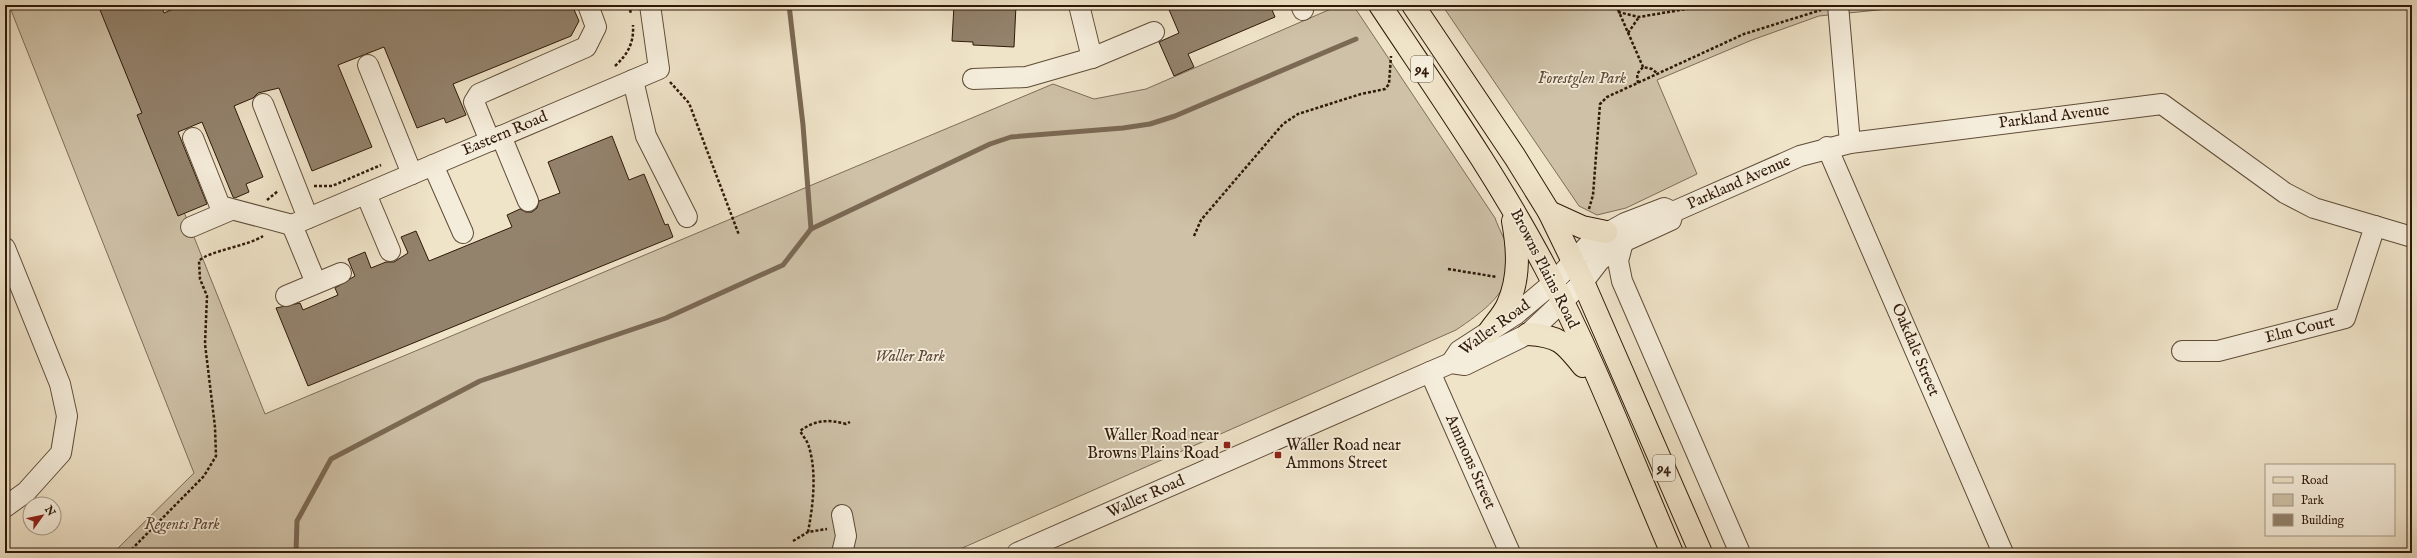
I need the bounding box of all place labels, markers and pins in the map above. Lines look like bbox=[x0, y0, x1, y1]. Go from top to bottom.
place label: Waller Road near Browns Plains Road bbox=[1087, 426, 1219, 464]
place label: Waller Road near Ammons Street bbox=[1285, 436, 1401, 474]
marker: Waller Road near Browns Plains Road bbox=[1222, 440, 1232, 450]
marker: Waller Road near Ammons Street bbox=[1273, 450, 1283, 460]

